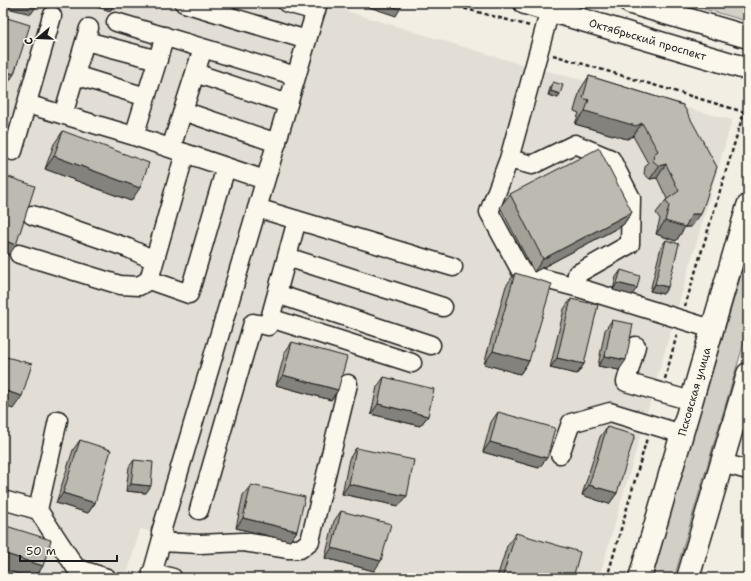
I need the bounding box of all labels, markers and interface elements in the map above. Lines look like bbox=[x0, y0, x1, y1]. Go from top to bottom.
street label: Октябрьский проспект bbox=[587, 15, 709, 64]
north arrow bbox=[18, 18, 58, 58]
text: С bbox=[21, 35, 37, 47]
street label: Псковская улица bbox=[674, 345, 714, 438]
scale bar bbox=[20, 537, 117, 563]
text: 50 m bbox=[26, 543, 56, 559]

